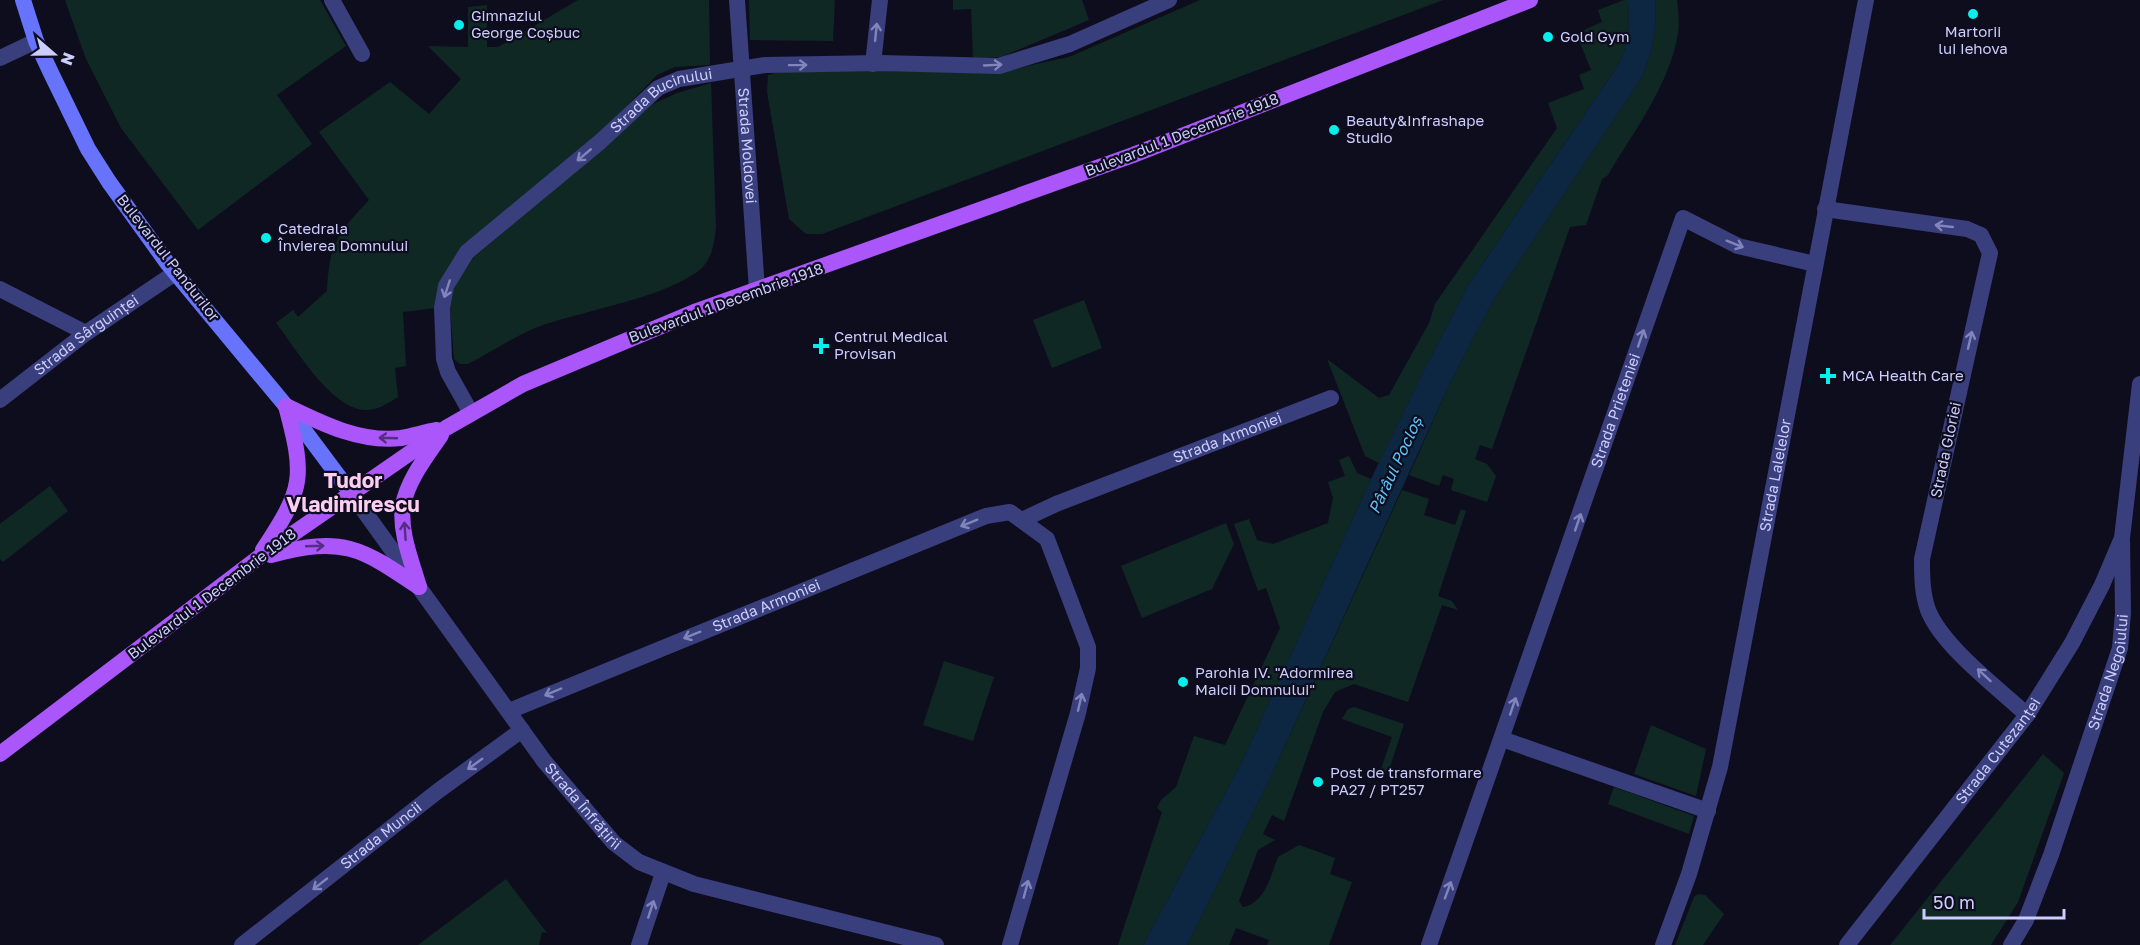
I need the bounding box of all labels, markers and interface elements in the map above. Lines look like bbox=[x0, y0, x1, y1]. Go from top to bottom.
place label: Gimnaziul George Coșbuc bbox=[471, 6, 580, 41]
marker: Martorii lui Iehova bbox=[1966, 7, 1980, 21]
marker: Gimnaziul George Coșbuc bbox=[452, 18, 466, 32]
one-way arrow bbox=[871, 22, 882, 42]
place label: Martorii lui Iehova bbox=[1938, 22, 2008, 57]
north arrow bbox=[24, 24, 84, 84]
place label: Gold Gym bbox=[1560, 27, 1629, 45]
marker: Gold Gym bbox=[1541, 30, 1555, 44]
text: N bbox=[57, 50, 80, 68]
one-way arrow bbox=[788, 59, 808, 71]
one-way arrow bbox=[983, 60, 1003, 71]
street label: Strada Bucinului bbox=[606, 64, 713, 136]
street label: Strada Moldovei bbox=[735, 87, 761, 204]
street label: Bulevardul 1 Decembrie 1918 bbox=[1082, 89, 1281, 179]
place label: Beauty&Infrashape Studio bbox=[1346, 111, 1485, 146]
marker: Beauty&Infrashape Studio bbox=[1327, 123, 1341, 137]
one-way arrow bbox=[577, 148, 592, 162]
street label: Bulevardul Pandurilor bbox=[114, 190, 224, 325]
place label: Catedrala Învierea Domnului bbox=[277, 219, 408, 254]
one-way arrow bbox=[1935, 220, 1955, 231]
marker: Catedrala Învierea Domnului bbox=[259, 231, 273, 245]
one-way arrow bbox=[1726, 239, 1744, 250]
street label: Bulevardul 1 Decembrie 1918 bbox=[626, 258, 825, 346]
one-way arrow bbox=[441, 280, 452, 299]
street label: Strada Sârguinței bbox=[30, 290, 142, 378]
place label: Centrul Medical Provisan bbox=[834, 327, 948, 362]
one-way arrow bbox=[1637, 329, 1648, 348]
one-way arrow bbox=[1965, 330, 1976, 350]
marker: Centrul Medical Provisan bbox=[812, 337, 830, 355]
street label: Strada Prieteniei bbox=[1586, 351, 1643, 470]
place label: MCA Health Care bbox=[1842, 366, 1964, 384]
marker: MCA Health Care bbox=[1819, 367, 1837, 385]
street label: Strada Gloriei bbox=[1926, 400, 1964, 499]
street label: Strada Armoniei bbox=[1170, 408, 1284, 466]
water label: Pârâul Pocloș bbox=[1364, 412, 1427, 517]
street label: Strada Lalelelor bbox=[1755, 417, 1794, 533]
one-way arrow bbox=[379, 432, 399, 443]
district label: Tudor Vladimirescu bbox=[286, 467, 420, 517]
one-way arrow bbox=[1573, 513, 1584, 532]
one-way arrow bbox=[960, 518, 979, 529]
one-way arrow bbox=[399, 521, 410, 541]
street label: Bulevardul 1 Decembrie 1918 bbox=[124, 524, 299, 662]
one-way arrow bbox=[305, 540, 324, 551]
street label: Strada Armoniei bbox=[709, 575, 823, 635]
street label: Strada Negoiului bbox=[2083, 613, 2131, 732]
one-way arrow bbox=[683, 630, 702, 641]
place label: Parohia IV. "Adormirea Maicii Domnului" bbox=[1195, 663, 1353, 698]
one-way arrow bbox=[1977, 668, 1992, 682]
marker: Parohia IV. "Adormirea Maicii Domnului" bbox=[1176, 675, 1190, 689]
one-way arrow bbox=[544, 687, 563, 698]
one-way arrow bbox=[1075, 692, 1087, 711]
street label: Strada Cutezanței bbox=[1951, 694, 2044, 807]
one-way arrow bbox=[1509, 697, 1520, 716]
one-way arrow bbox=[467, 758, 483, 771]
street label: Strada Înfrățirii bbox=[541, 759, 625, 853]
place label: Post de transformare PA27 / PT257 bbox=[1330, 763, 1482, 798]
marker: Post de transformare PA27 / PT257 bbox=[1311, 775, 1325, 789]
street label: Strada Muncii bbox=[336, 797, 425, 872]
one-way arrow bbox=[313, 877, 329, 890]
one-way arrow bbox=[1020, 879, 1032, 898]
one-way arrow bbox=[1444, 881, 1455, 900]
scale bar bbox=[1924, 882, 2064, 920]
text: 50 m bbox=[1933, 891, 1975, 913]
one-way arrow bbox=[646, 900, 657, 919]

